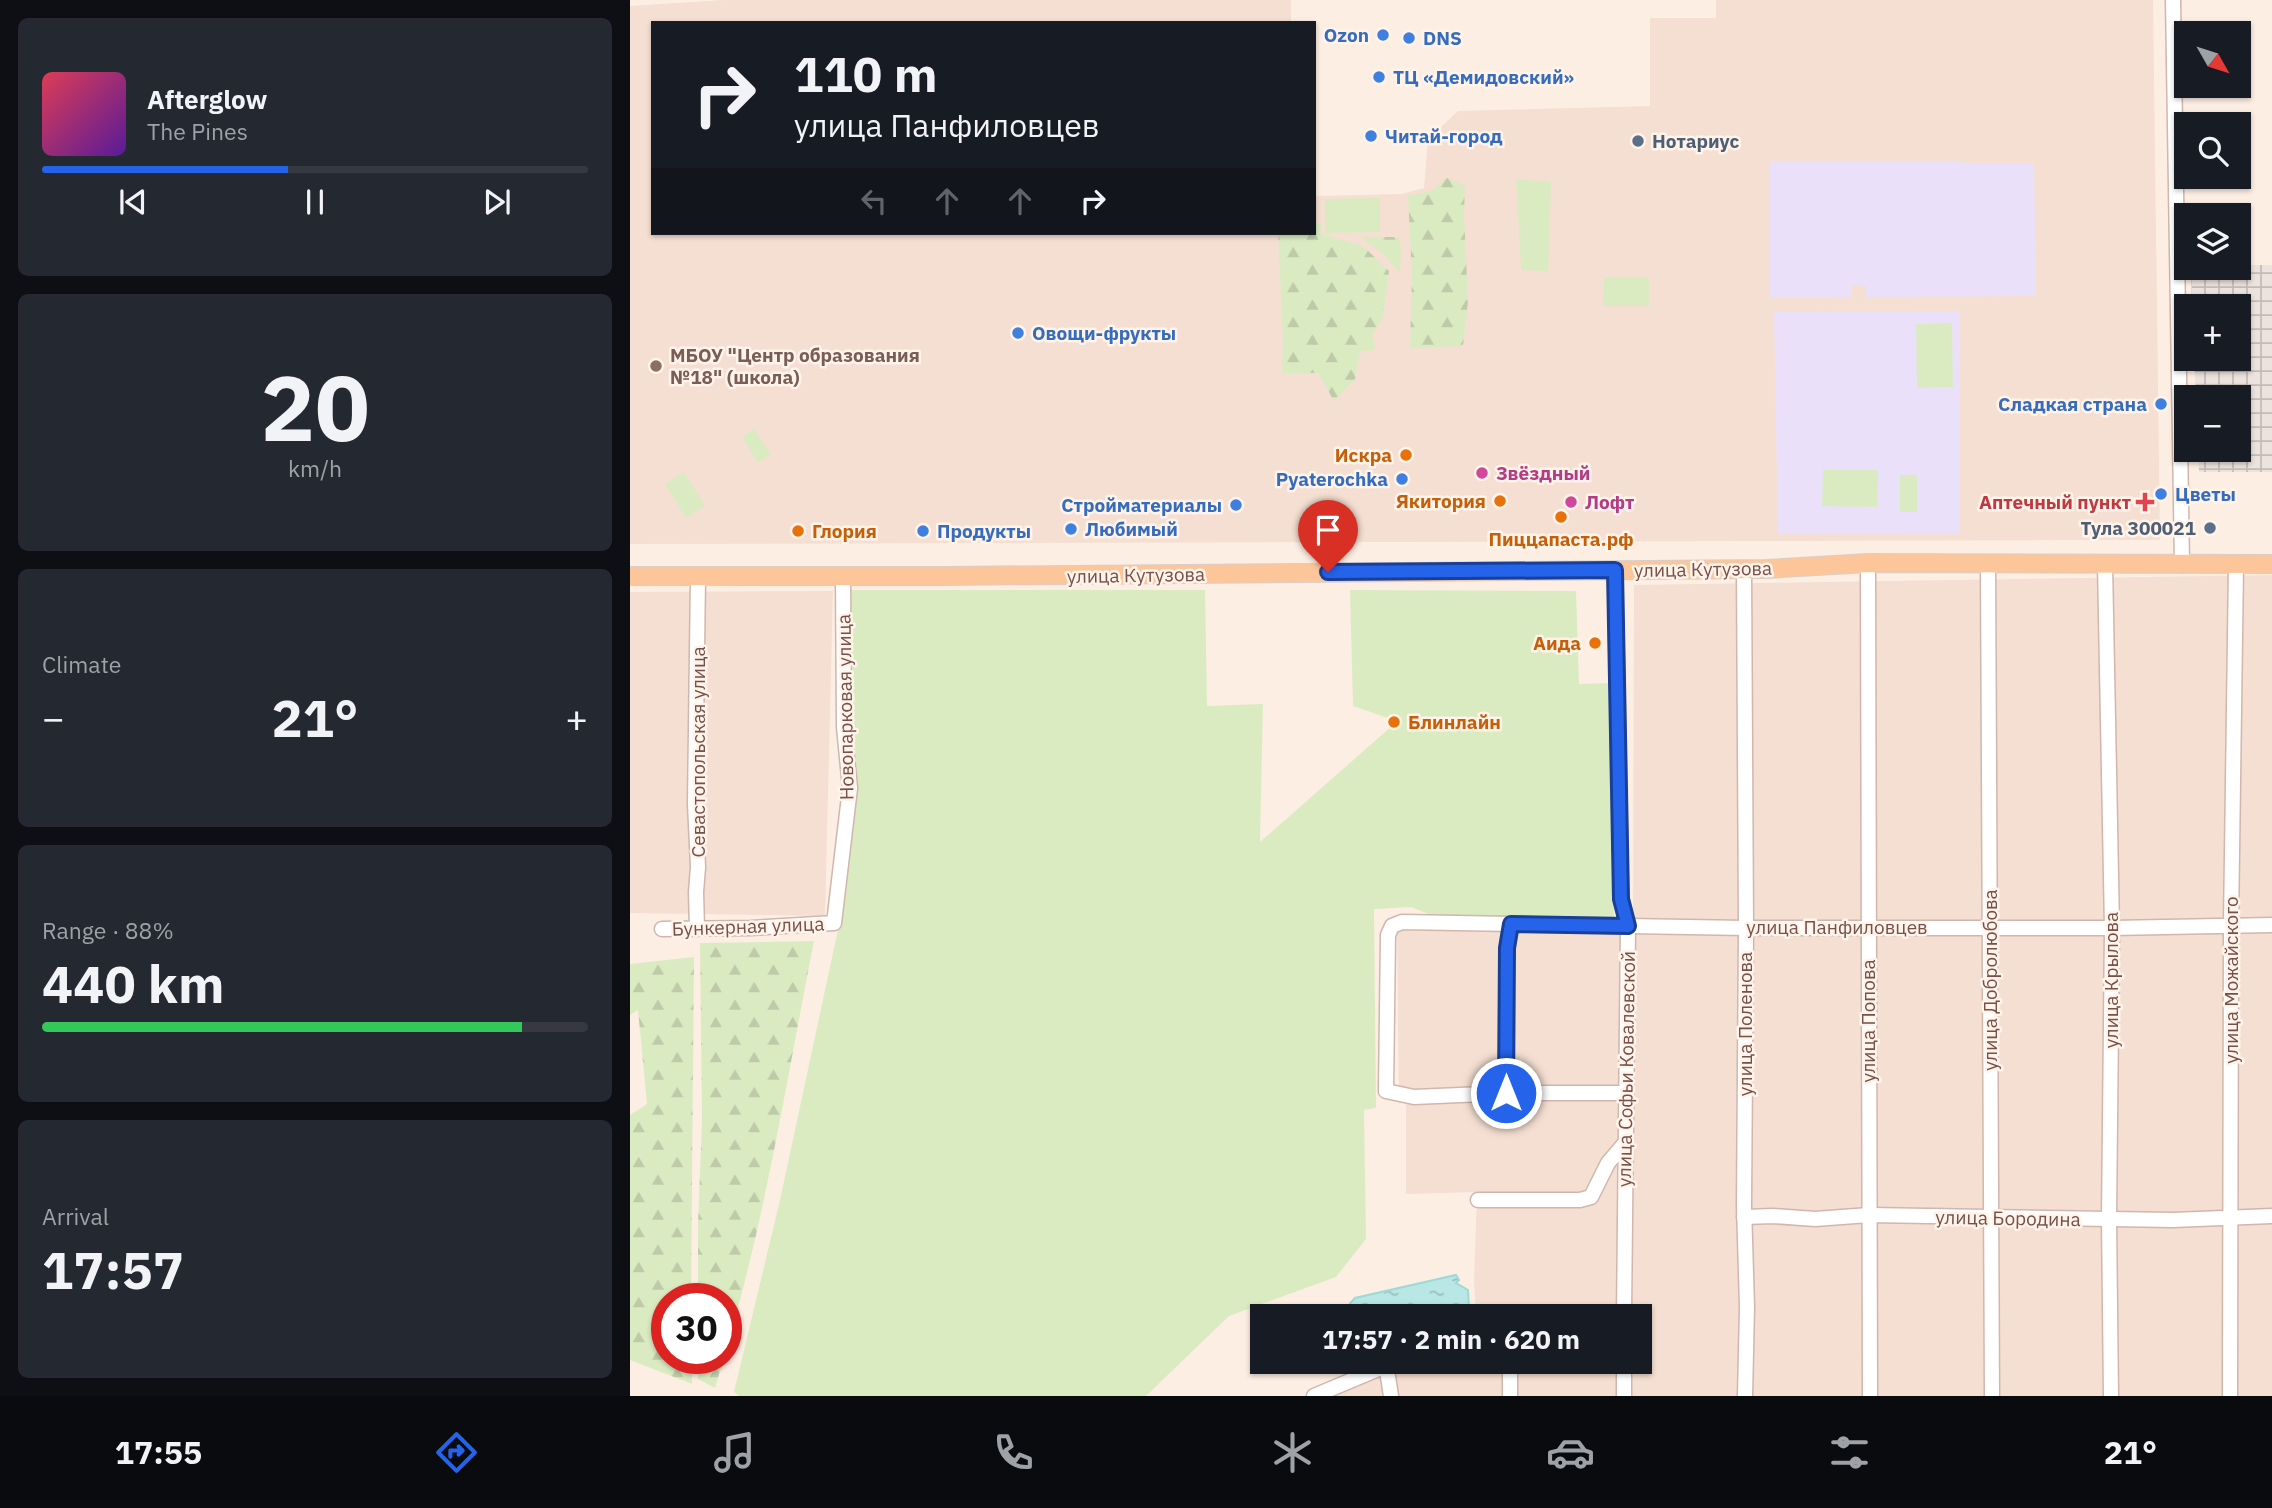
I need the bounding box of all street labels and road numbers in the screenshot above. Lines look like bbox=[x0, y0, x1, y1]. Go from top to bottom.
street label: улица Кутузова bbox=[1634, 556, 1772, 582]
street label: улица Кутузова bbox=[1067, 562, 1205, 588]
street label: Новопарковая улица bbox=[831, 614, 859, 800]
street label: Севастопольская улица bbox=[686, 646, 710, 858]
street label: улица Добролюбова bbox=[1978, 889, 2002, 1071]
street label: улица Можайского bbox=[2219, 896, 2243, 1064]
street label: Бункерная улица bbox=[671, 911, 825, 941]
street label: улица Крылова bbox=[2099, 912, 2123, 1048]
street label: улица Панфиловцев bbox=[1746, 915, 1928, 939]
street label: улица Софьи Ковалевской bbox=[1612, 951, 1640, 1187]
street label: улица Поленова bbox=[1733, 952, 1757, 1096]
street label: улица Попова bbox=[1856, 959, 1880, 1083]
street label: улица Бородина bbox=[1935, 1205, 2081, 1231]

